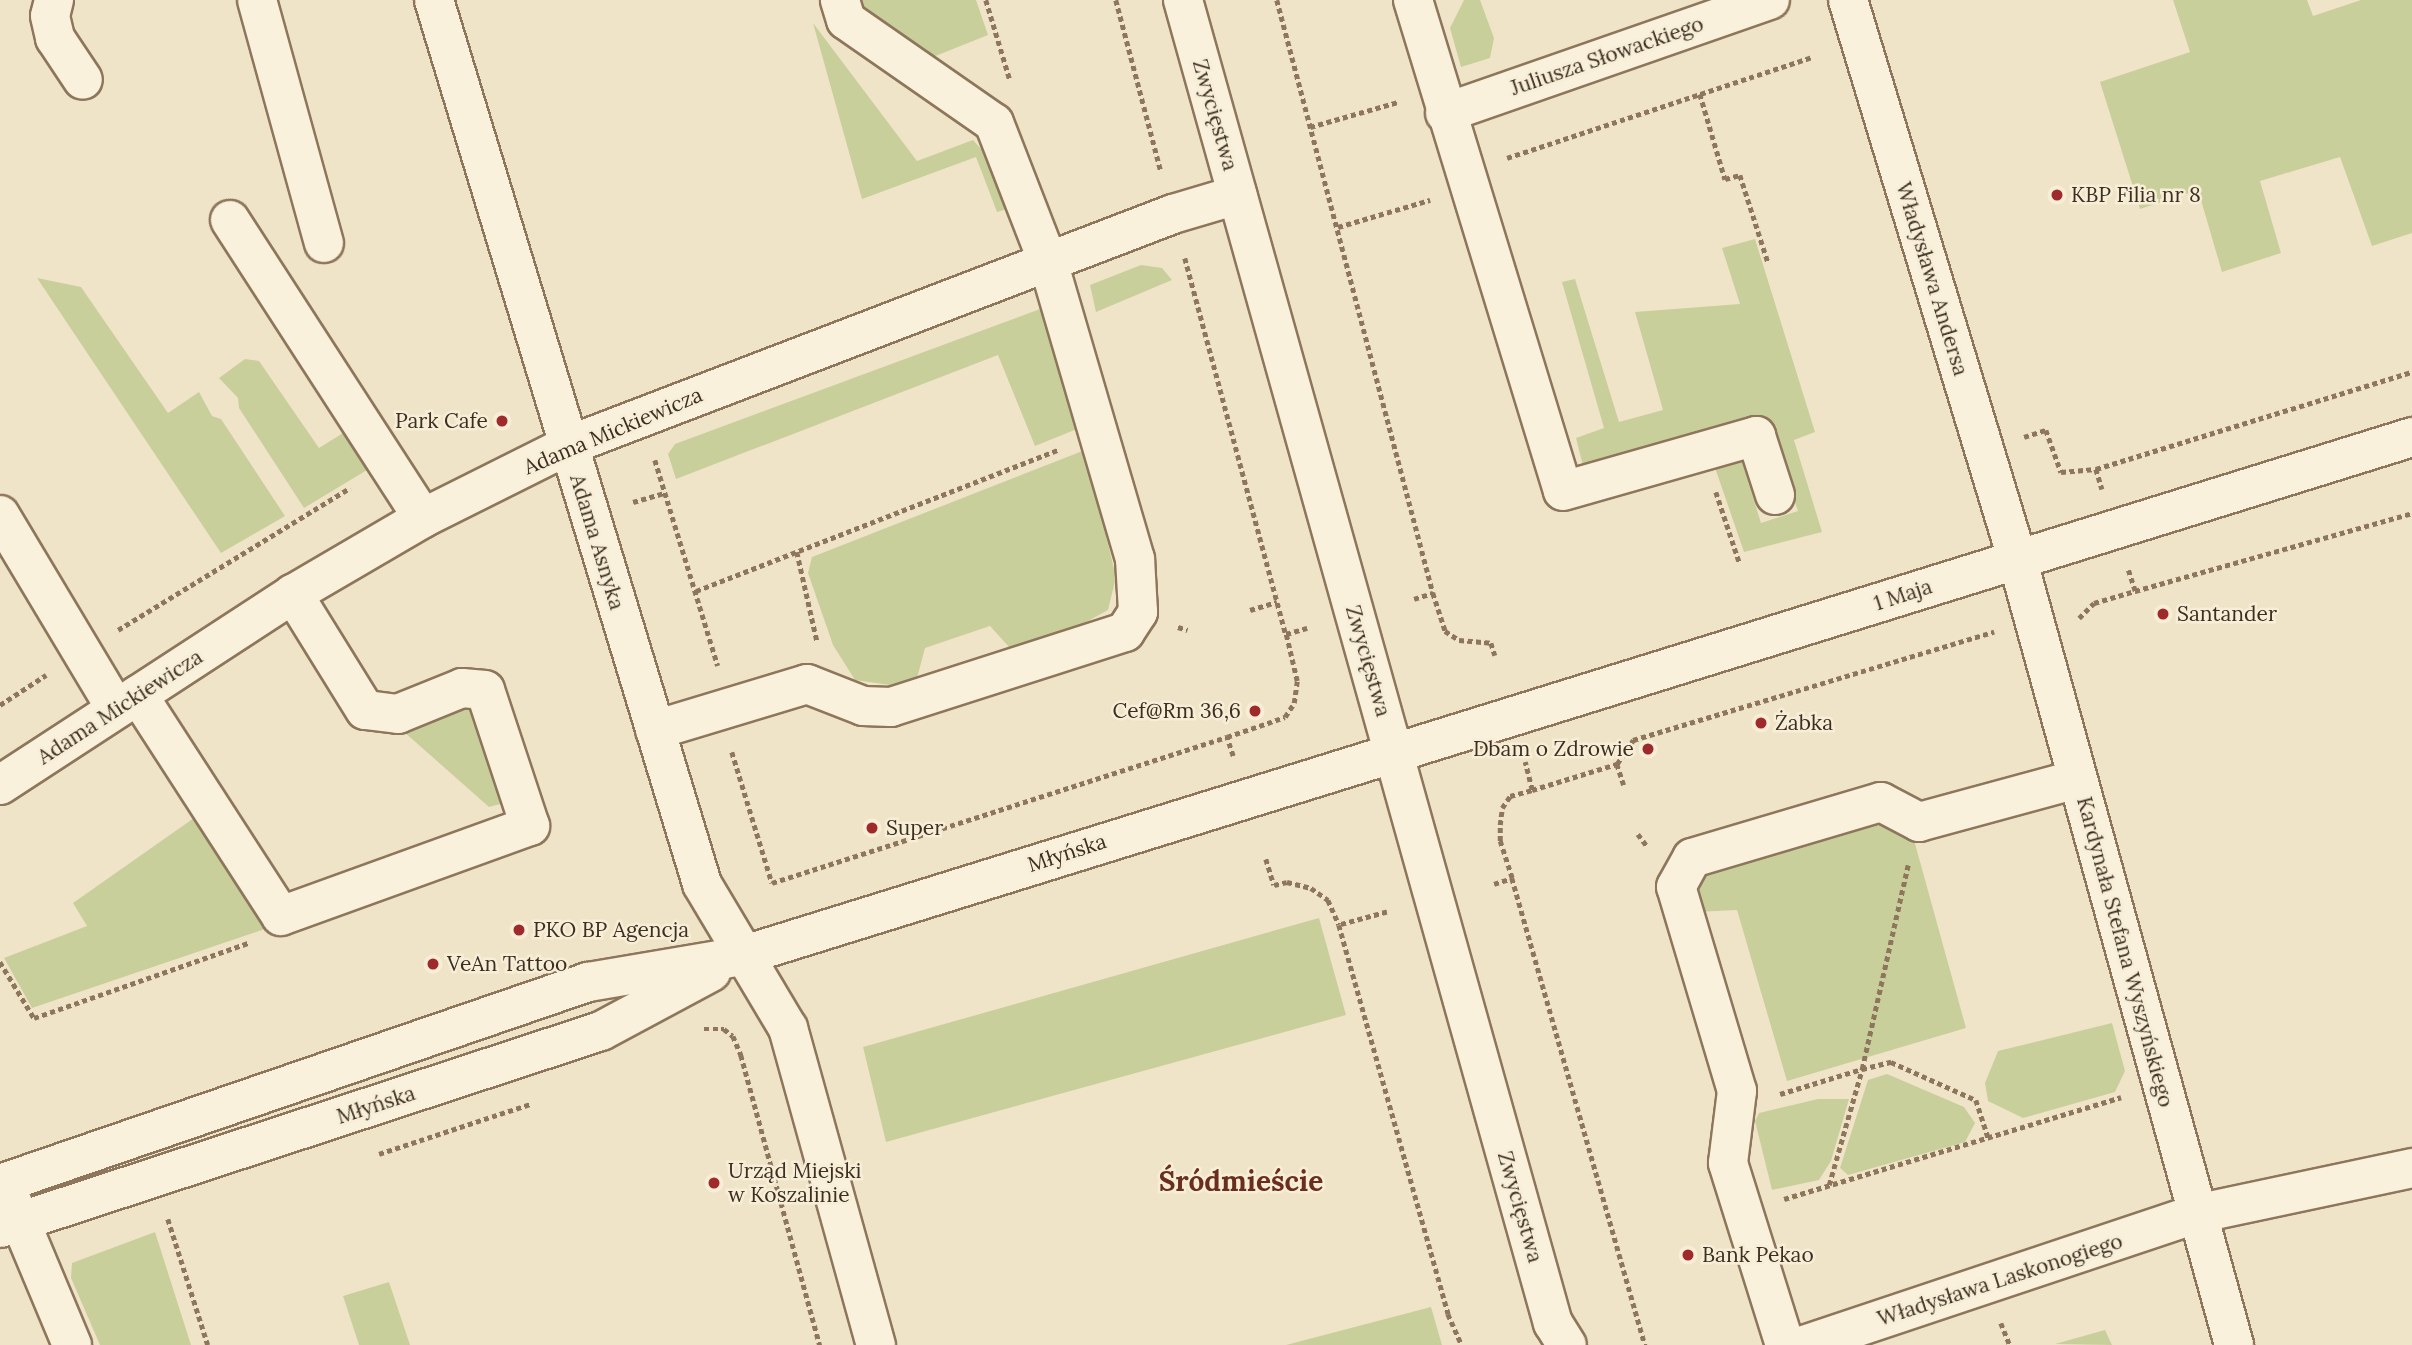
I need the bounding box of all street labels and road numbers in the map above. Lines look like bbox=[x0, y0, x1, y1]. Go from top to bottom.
street label: Juliusza Słowackiego bbox=[1507, 11, 1707, 101]
street label: Zwycięstwa bbox=[1187, 57, 1243, 173]
street label: Władysława Andersa bbox=[1891, 179, 1973, 379]
street label: Adama Mickiewicza bbox=[520, 382, 706, 480]
street label: Adama Asnyka bbox=[564, 471, 630, 613]
street label: 1 Maja bbox=[1871, 574, 1935, 616]
street label: Zwycięstwa bbox=[1340, 603, 1396, 719]
street label: Adama Mickiewicza bbox=[33, 644, 207, 770]
street label: Kardynała Stefana Wyszyńskiego bbox=[2071, 794, 2179, 1110]
street label: Młyńska bbox=[1025, 828, 1109, 878]
street label: Młyńska bbox=[334, 1080, 418, 1130]
street label: Zwycięstwa bbox=[1492, 1149, 1548, 1265]
street label: Władysława Laskonogiego bbox=[1874, 1228, 2126, 1332]

